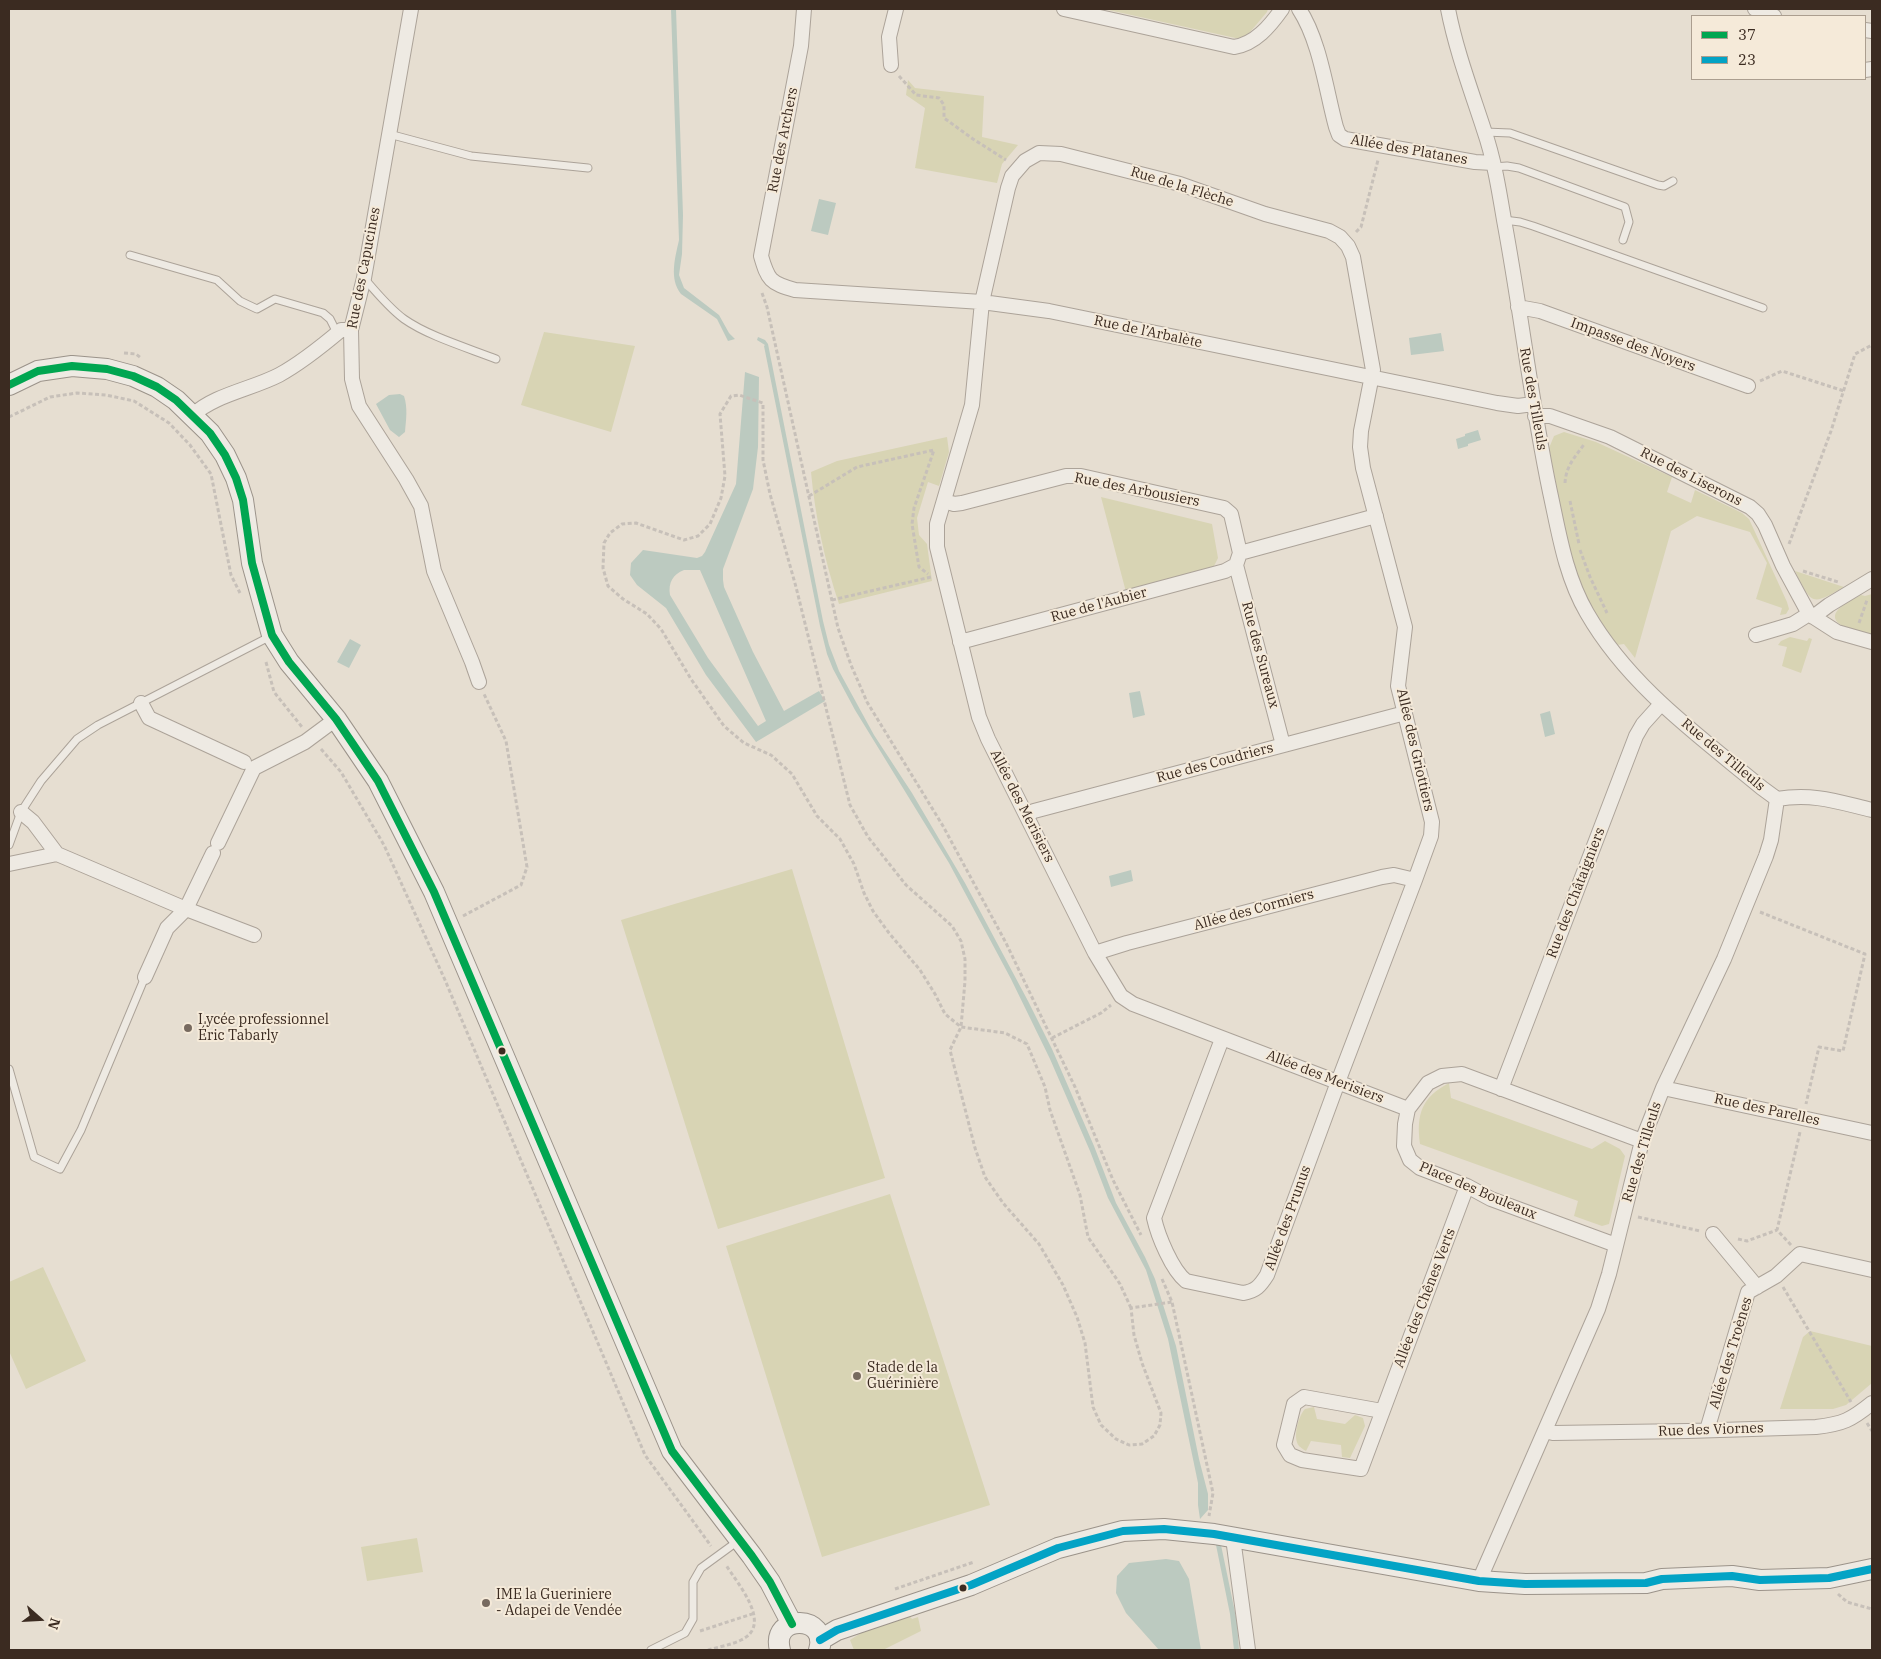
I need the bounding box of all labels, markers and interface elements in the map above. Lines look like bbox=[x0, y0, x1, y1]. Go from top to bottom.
legend bbox=[1691, 15, 1866, 80]
text: 37 bbox=[1738, 25, 1756, 44]
text: 23 bbox=[1738, 50, 1756, 69]
street label: Rue des Archers bbox=[765, 86, 801, 194]
street label: Allée des Platanes bbox=[1349, 131, 1469, 169]
street label: Rue de la Flèche bbox=[1128, 163, 1236, 211]
street label: Rue des Capucines bbox=[344, 206, 384, 330]
street label: Rue de l’Arbalète bbox=[1092, 312, 1204, 352]
street label: Impasse des Noyers bbox=[1568, 315, 1698, 375]
street label: Rue des Tilleuls bbox=[1516, 346, 1550, 452]
street label: Rue des Liserons bbox=[1637, 444, 1745, 510]
street label: Rue des Arbousiers bbox=[1073, 470, 1201, 510]
street label: Rue de l'Aubier bbox=[1049, 584, 1149, 626]
street label: Rue des Sureaux bbox=[1238, 600, 1282, 710]
street label: Allée des Griottiers bbox=[1393, 687, 1437, 813]
street label: Rue des Tilleuls bbox=[1678, 715, 1768, 795]
street label: Rue des Coudriers bbox=[1155, 739, 1275, 787]
street label: Allée des Merisiers bbox=[986, 747, 1058, 865]
street label: Rue des Châtaigniers bbox=[1543, 825, 1609, 961]
street label: Allée des Cormiers bbox=[1192, 886, 1316, 934]
place label: Lycée professionnel Éric Tabarly bbox=[198, 1012, 329, 1044]
marker: Lycée professionnel Éric Tabarly bbox=[182, 1022, 194, 1034]
unlabelled marker bbox=[497, 1046, 507, 1056]
street label: Allée des Merisiers bbox=[1264, 1047, 1386, 1107]
street label: Rue des Parelles bbox=[1713, 1091, 1821, 1129]
street label: Rue des Tilleuls bbox=[1619, 1100, 1665, 1204]
street label: Place des Bouleaux bbox=[1417, 1159, 1539, 1223]
street label: Allée des Prunus bbox=[1261, 1163, 1315, 1273]
street label: Allée des Chênes Verts bbox=[1391, 1226, 1459, 1370]
street label: Allée des Troènes bbox=[1706, 1295, 1756, 1411]
place label: Stade de la Guérinière bbox=[867, 1360, 938, 1392]
marker: Stade de la Guérinière bbox=[851, 1370, 863, 1382]
street label: Rue des Viornes bbox=[1658, 1420, 1764, 1440]
unlabelled marker bbox=[958, 1583, 968, 1593]
place label: IME la Gueriniere - Adapei de Vendée bbox=[496, 1587, 622, 1620]
north arrow bbox=[15, 1594, 65, 1644]
marker: IME la Gueriniere - Adapei de Vendée bbox=[480, 1597, 492, 1609]
text: N bbox=[44, 1616, 64, 1632]

